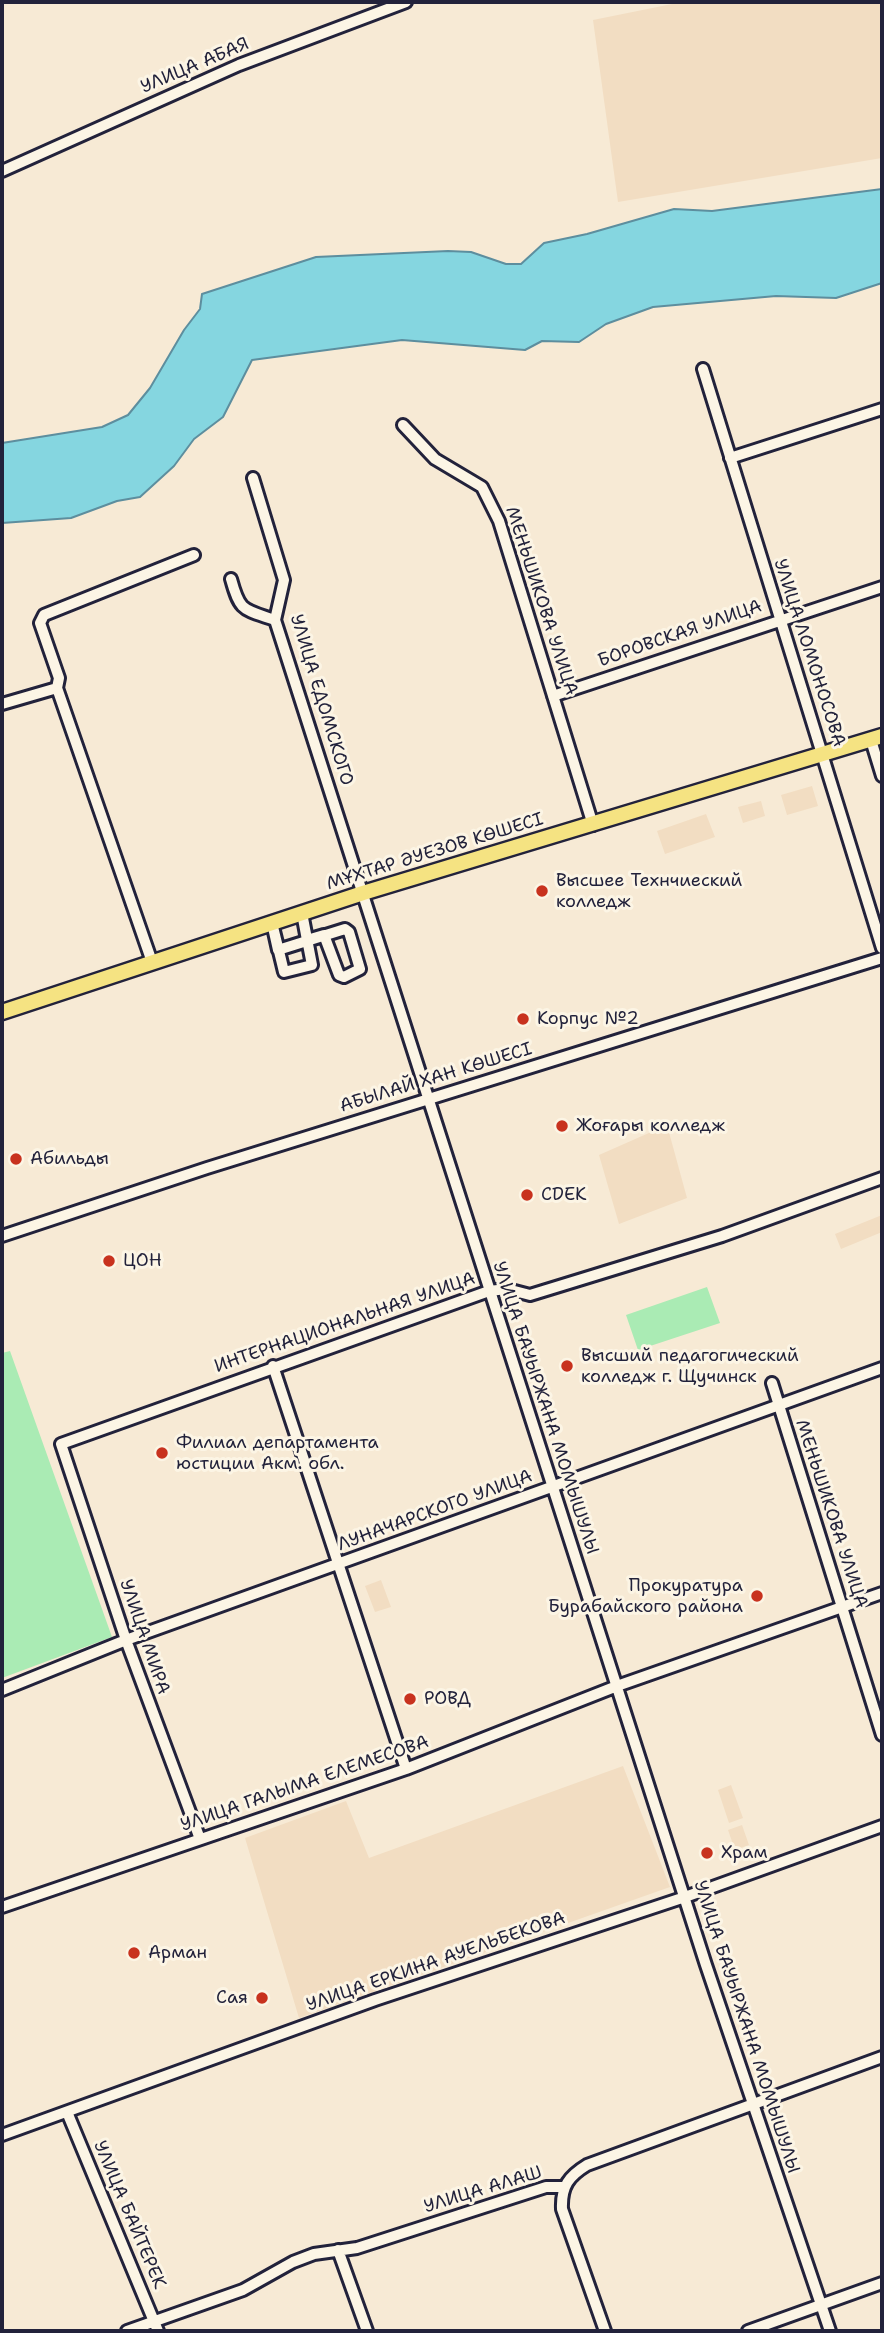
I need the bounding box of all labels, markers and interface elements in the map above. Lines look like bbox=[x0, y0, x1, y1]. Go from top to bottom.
street label: УЛИЦА АБАЯ bbox=[138, 33, 252, 99]
street label: МЕНЬШИКОВА УЛИЦА bbox=[500, 504, 582, 698]
street label: УЛИЦА ЛОМОНОСОВА bbox=[768, 557, 850, 749]
street label: БОРОВСКАЯ УЛИЦА bbox=[595, 596, 765, 672]
street label: УЛИЦА ЕДОМСКОГО bbox=[285, 612, 357, 788]
street label: МҰХТАР ӘУЕЗОВ КӨШЕСІ bbox=[324, 809, 546, 895]
place label: Высшее Технчиеский колледж bbox=[556, 870, 742, 912]
marker: Высшее Технчиеский колледж bbox=[534, 883, 550, 899]
place label: Корпус №2 bbox=[537, 1008, 639, 1030]
marker: Корпус №2 bbox=[515, 1011, 531, 1027]
street label: АБЫЛАЙ ХАН КӨШЕСІ bbox=[337, 1038, 535, 1118]
place label: Жоғары колледж bbox=[576, 1115, 725, 1137]
marker: Жоғары колледж bbox=[554, 1118, 570, 1134]
place label: Абильды bbox=[30, 1148, 109, 1170]
marker: Абильды bbox=[8, 1151, 24, 1167]
place label: CDEK bbox=[541, 1184, 587, 1206]
marker: CDEK bbox=[519, 1187, 535, 1203]
place label: ЦОН bbox=[123, 1250, 162, 1272]
marker: ЦОН bbox=[101, 1253, 117, 1269]
street label: УЛИЦА БАУЫРЖАНА МОМЫШУЛЫ bbox=[487, 1259, 603, 1557]
street label: ИНТЕРНАЦИОНАЛЬНАЯ УЛИЦА bbox=[212, 1268, 478, 1378]
place label: Высший педагогический колледж г. Щучинск bbox=[581, 1345, 799, 1388]
marker: Высший педагогический колледж г. Щучинск bbox=[559, 1358, 575, 1374]
street label: МЕНЬШИКОВА УЛИЦА bbox=[790, 1417, 872, 1611]
place label: Филиал департамента юстиции Акм. обл. bbox=[176, 1432, 379, 1474]
marker: Филиал департамента юстиции Акм. обл. bbox=[154, 1445, 170, 1461]
street label: ЛУНАЧАРСКОГО УЛИЦА bbox=[335, 1466, 535, 1556]
place label: Прокуратура Бурабайского района bbox=[548, 1575, 743, 1618]
street label: УЛИЦА МИРА bbox=[114, 1577, 174, 1697]
marker: Прокуратура Бурабайского района bbox=[749, 1588, 765, 1604]
place label: РОВД bbox=[424, 1688, 471, 1710]
marker: РОВД bbox=[402, 1691, 418, 1707]
street label: УЛИЦА ГАЛЫМА ЕЛЕМЕСОВА bbox=[178, 1731, 432, 1837]
place label: Храм bbox=[721, 1842, 768, 1864]
marker: Храм bbox=[699, 1845, 715, 1861]
street label: УЛИЦА БАУЫРЖАНА МОМЫШУЛЫ bbox=[688, 1878, 804, 2176]
street label: УЛИЦА ЕРКИНА АУЕЛЬБЕКОВА bbox=[304, 1907, 568, 2017]
place label: Арман bbox=[148, 1942, 207, 1964]
marker: Арман bbox=[126, 1945, 142, 1961]
place label: Сая bbox=[216, 1987, 248, 2009]
marker: Сая bbox=[254, 1990, 270, 2006]
street label: УЛИЦА БАЙТЕРЕК bbox=[88, 2138, 170, 2292]
street label: УЛИЦА АЛАШ bbox=[421, 2162, 545, 2218]

